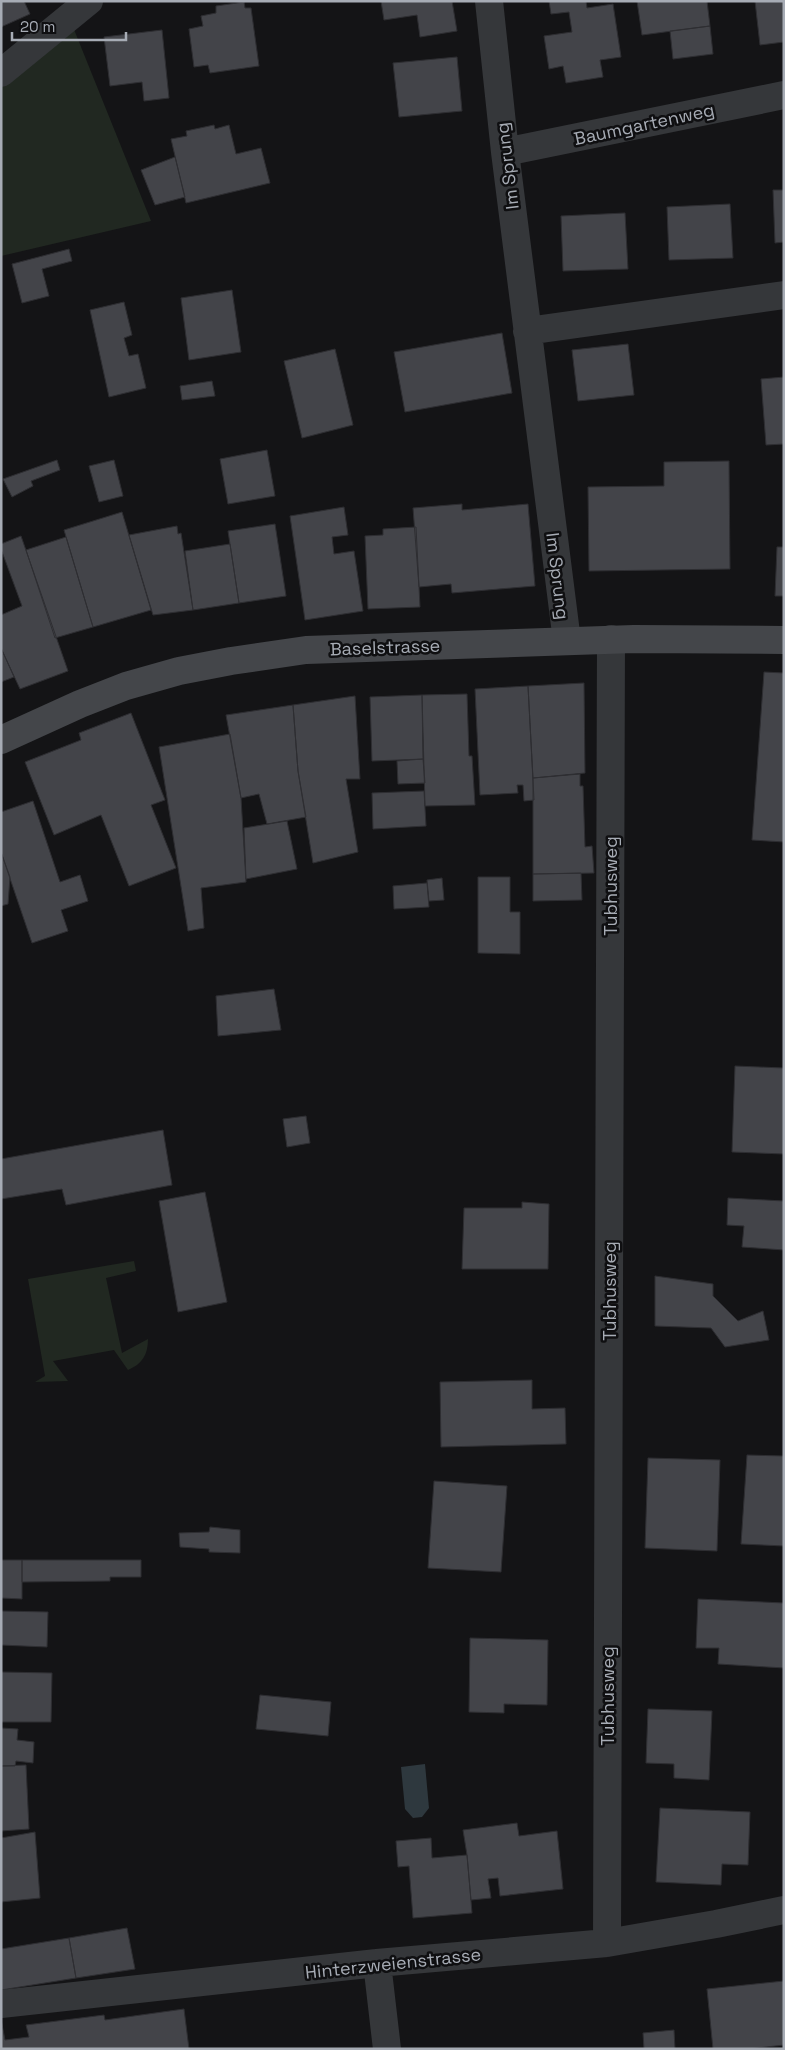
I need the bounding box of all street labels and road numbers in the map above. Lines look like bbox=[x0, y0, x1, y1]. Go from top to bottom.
street label: Baumgartenweg bbox=[572, 98, 716, 150]
street label: Im Sprung bbox=[490, 121, 524, 211]
street label: Im Sprung bbox=[541, 531, 575, 621]
street label: Baselstrasse bbox=[329, 634, 441, 660]
street label: Tubhusweg bbox=[599, 836, 622, 936]
street label: Tubhusweg bbox=[598, 1241, 621, 1341]
street label: Tubhusweg bbox=[596, 1646, 619, 1746]
street label: Hinterzweienstrasse bbox=[304, 1942, 482, 1984]

